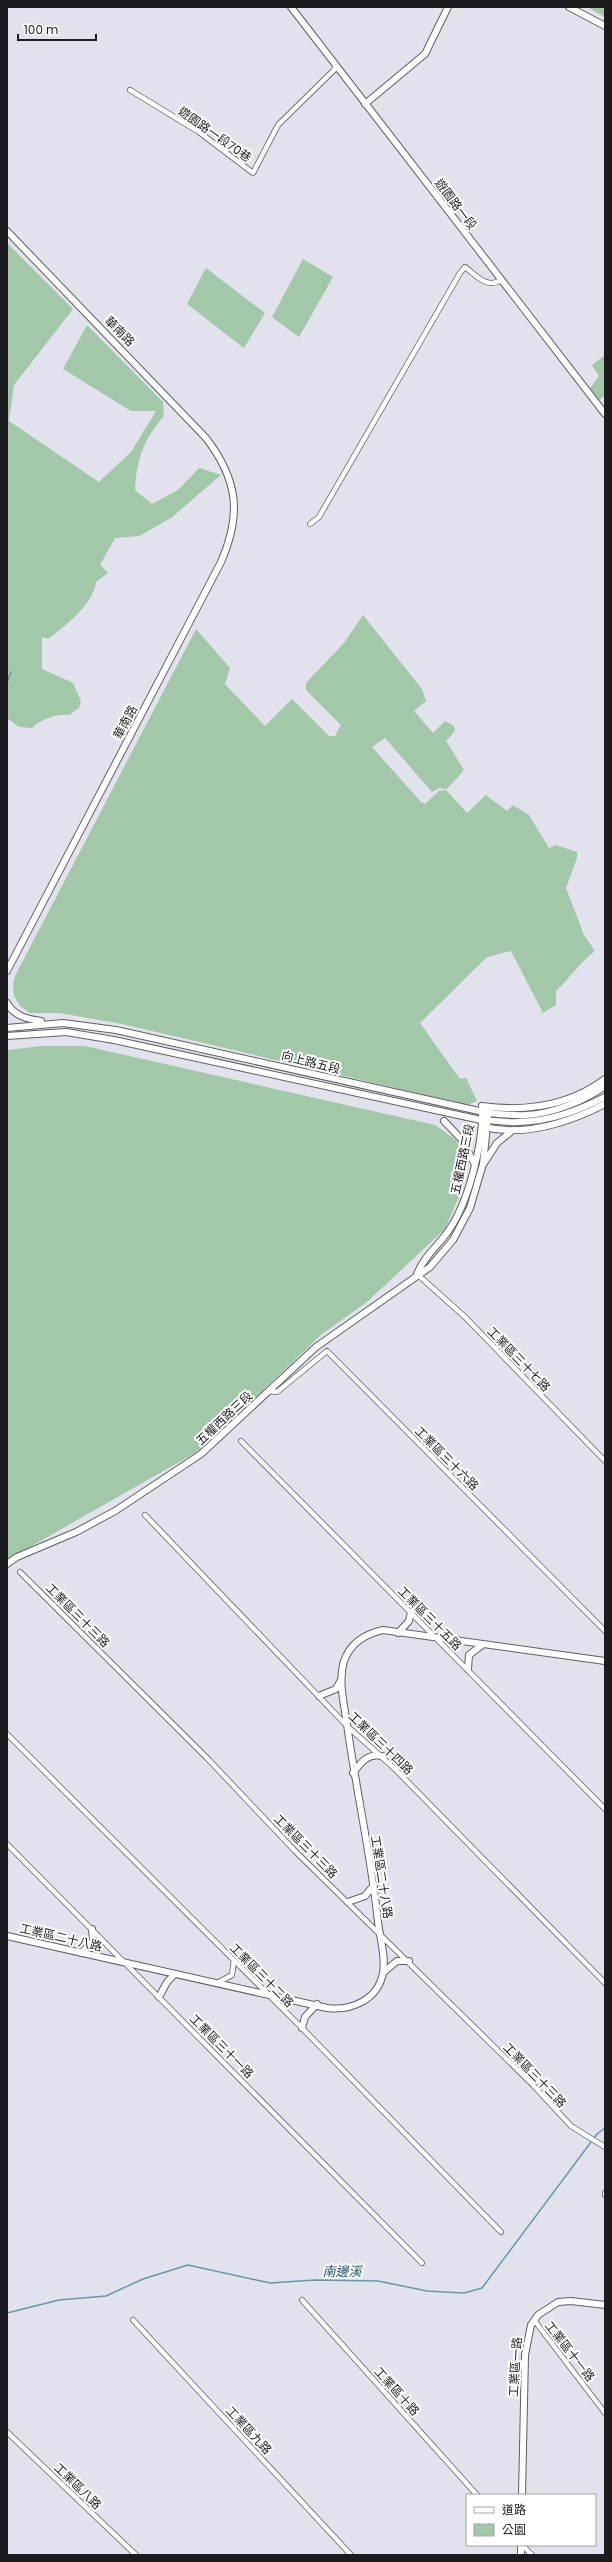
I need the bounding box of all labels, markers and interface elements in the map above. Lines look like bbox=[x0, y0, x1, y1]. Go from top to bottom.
scale bar bbox=[18, 16, 96, 42]
text: 100 m bbox=[24, 21, 58, 38]
street label: 遊園路一段70巷 bbox=[175, 102, 255, 166]
street label: 遊園路一段 bbox=[431, 175, 481, 233]
street label: 華南路 bbox=[101, 312, 139, 350]
street label: 華南路 bbox=[109, 702, 141, 742]
street label: 向上路五段 bbox=[280, 1046, 342, 1078]
street label: 五權西路三段 bbox=[446, 1122, 478, 1196]
street label: 工業區三十七路 bbox=[484, 1323, 554, 1395]
street label: 五權西路三段 bbox=[192, 1387, 256, 1449]
street label: 工業區三十六路 bbox=[411, 1422, 483, 1494]
street label: 工業區三十三路 bbox=[42, 1579, 114, 1651]
street label: 工業區三十五路 bbox=[394, 1582, 466, 1654]
street label: 工業區三十四路 bbox=[345, 1708, 417, 1778]
street label: 工業區三十三路 bbox=[270, 1810, 342, 1882]
street label: 工業區二十八路 bbox=[367, 1834, 397, 1920]
street label: 工業區二十八路 bbox=[18, 1919, 104, 1955]
street label: 工業區三十二路 bbox=[226, 1939, 298, 2011]
street label: 工業區三十一路 bbox=[186, 2010, 258, 2082]
street label: 工業區三十三路 bbox=[500, 2039, 570, 2111]
water label: 南邊溪 bbox=[322, 2262, 363, 2281]
street label: 工業區十一路 bbox=[541, 2317, 599, 2385]
street label: 工業區一路 bbox=[504, 2336, 526, 2398]
street label: 工業區十路 bbox=[371, 2363, 423, 2419]
street label: 工業區九路 bbox=[222, 2402, 276, 2458]
street label: 工業區八路 bbox=[51, 2459, 105, 2513]
legend bbox=[466, 2494, 596, 2546]
text: 道路 bbox=[502, 2501, 526, 2518]
text: 公園 bbox=[502, 2521, 526, 2538]

